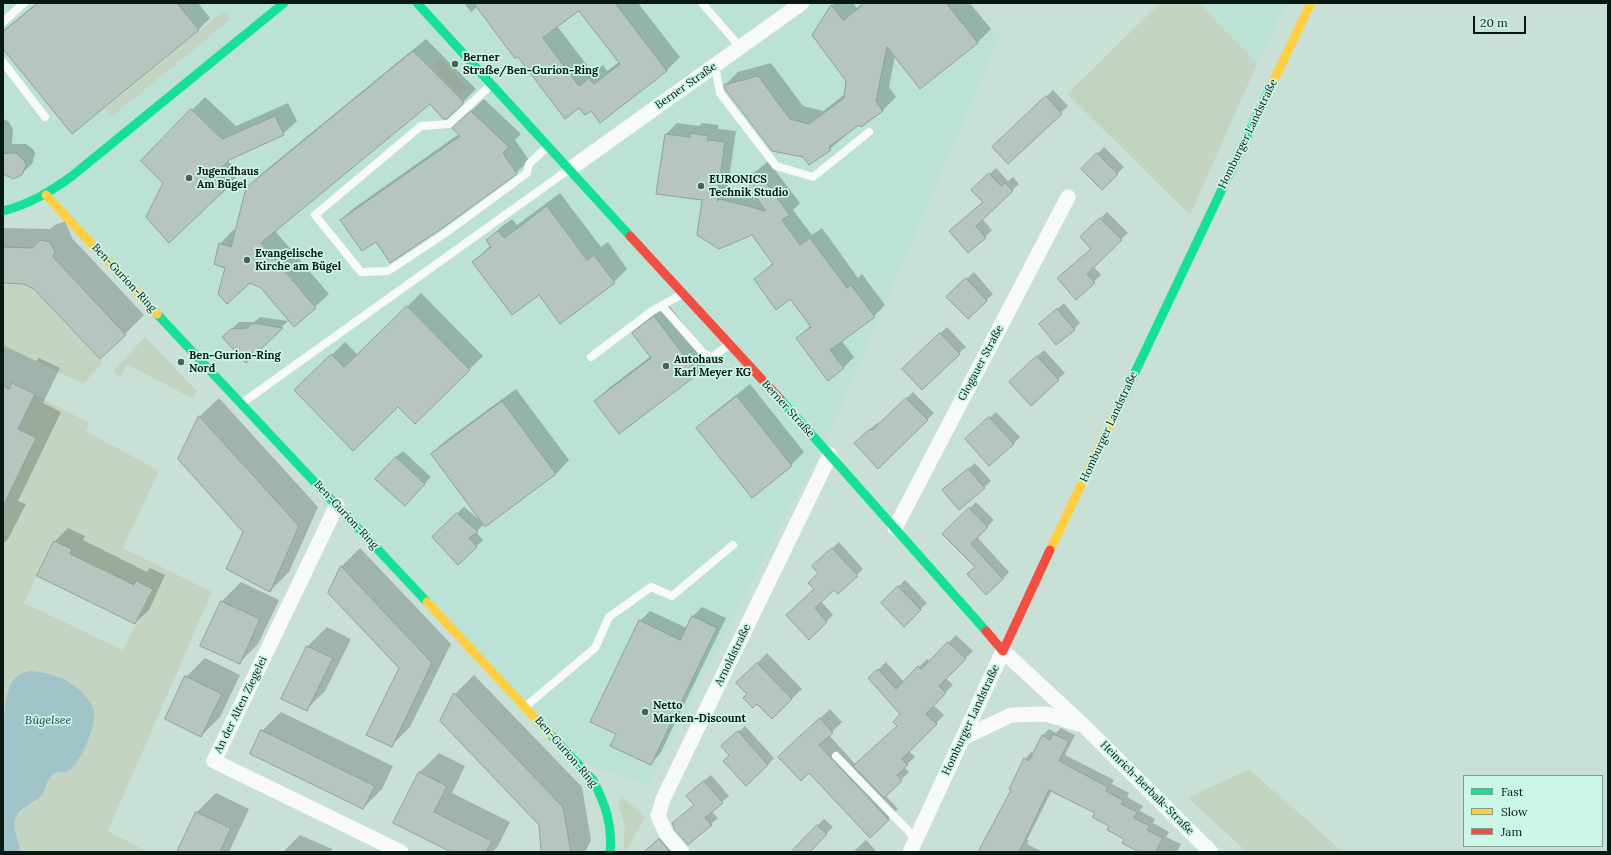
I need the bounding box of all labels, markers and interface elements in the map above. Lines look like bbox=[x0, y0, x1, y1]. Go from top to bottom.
scale bar bbox=[1475, 8, 1528, 34]
text: 20 m bbox=[1480, 15, 1508, 30]
place label: Berner Straße/Ben-Gurion-Ring bbox=[463, 51, 598, 77]
marker: Berner Straße/Ben-Gurion-Ring bbox=[450, 59, 460, 69]
street label: Berner Straße bbox=[653, 60, 719, 112]
street label: Homburger Landstraße bbox=[1216, 77, 1280, 191]
place label: Jugendhaus Am Bügel bbox=[197, 165, 259, 191]
marker: Jugendhaus Am Bügel bbox=[184, 173, 194, 183]
place label: EURONICS Technik Studio bbox=[709, 173, 788, 199]
marker: EURONICS Technik Studio bbox=[696, 181, 706, 191]
street label: Ben-Gurion-Ring bbox=[89, 241, 159, 315]
place label: Evangelische Kirche am Bügel bbox=[255, 247, 341, 273]
marker: Evangelische Kirche am Bügel bbox=[242, 255, 252, 265]
street label: Glogauer Straße bbox=[955, 323, 1007, 403]
place label: Ben-Gurion-Ring Nord bbox=[189, 349, 281, 375]
place label: Autohaus Karl Meyer KG bbox=[674, 353, 751, 379]
marker: Ben-Gurion-Ring Nord bbox=[176, 357, 186, 367]
marker: Autohaus Karl Meyer KG bbox=[661, 361, 671, 371]
street label: Homburger Landstraße bbox=[1078, 370, 1140, 484]
street label: Berner Straße bbox=[759, 378, 817, 440]
street label: Ben-Gurion-Ring bbox=[311, 478, 381, 552]
street label: Arnoldstraße bbox=[712, 622, 754, 688]
street label: An der Alten Ziegelei bbox=[212, 654, 270, 756]
street label: Homburger Landstraße bbox=[940, 663, 1002, 777]
place label: Netto Marken-Discount bbox=[653, 699, 746, 725]
marker: Netto Marken-Discount bbox=[640, 707, 650, 717]
water label: Bügelsee bbox=[25, 714, 71, 728]
street label: Ben-Gurion-Ring bbox=[532, 714, 600, 790]
street label: Heinrich-Berbalk-Straße bbox=[1097, 738, 1197, 838]
legend bbox=[1463, 775, 1603, 847]
text: Fast bbox=[1501, 784, 1524, 799]
text: Slow bbox=[1501, 804, 1528, 819]
text: Jam bbox=[1501, 824, 1522, 839]

